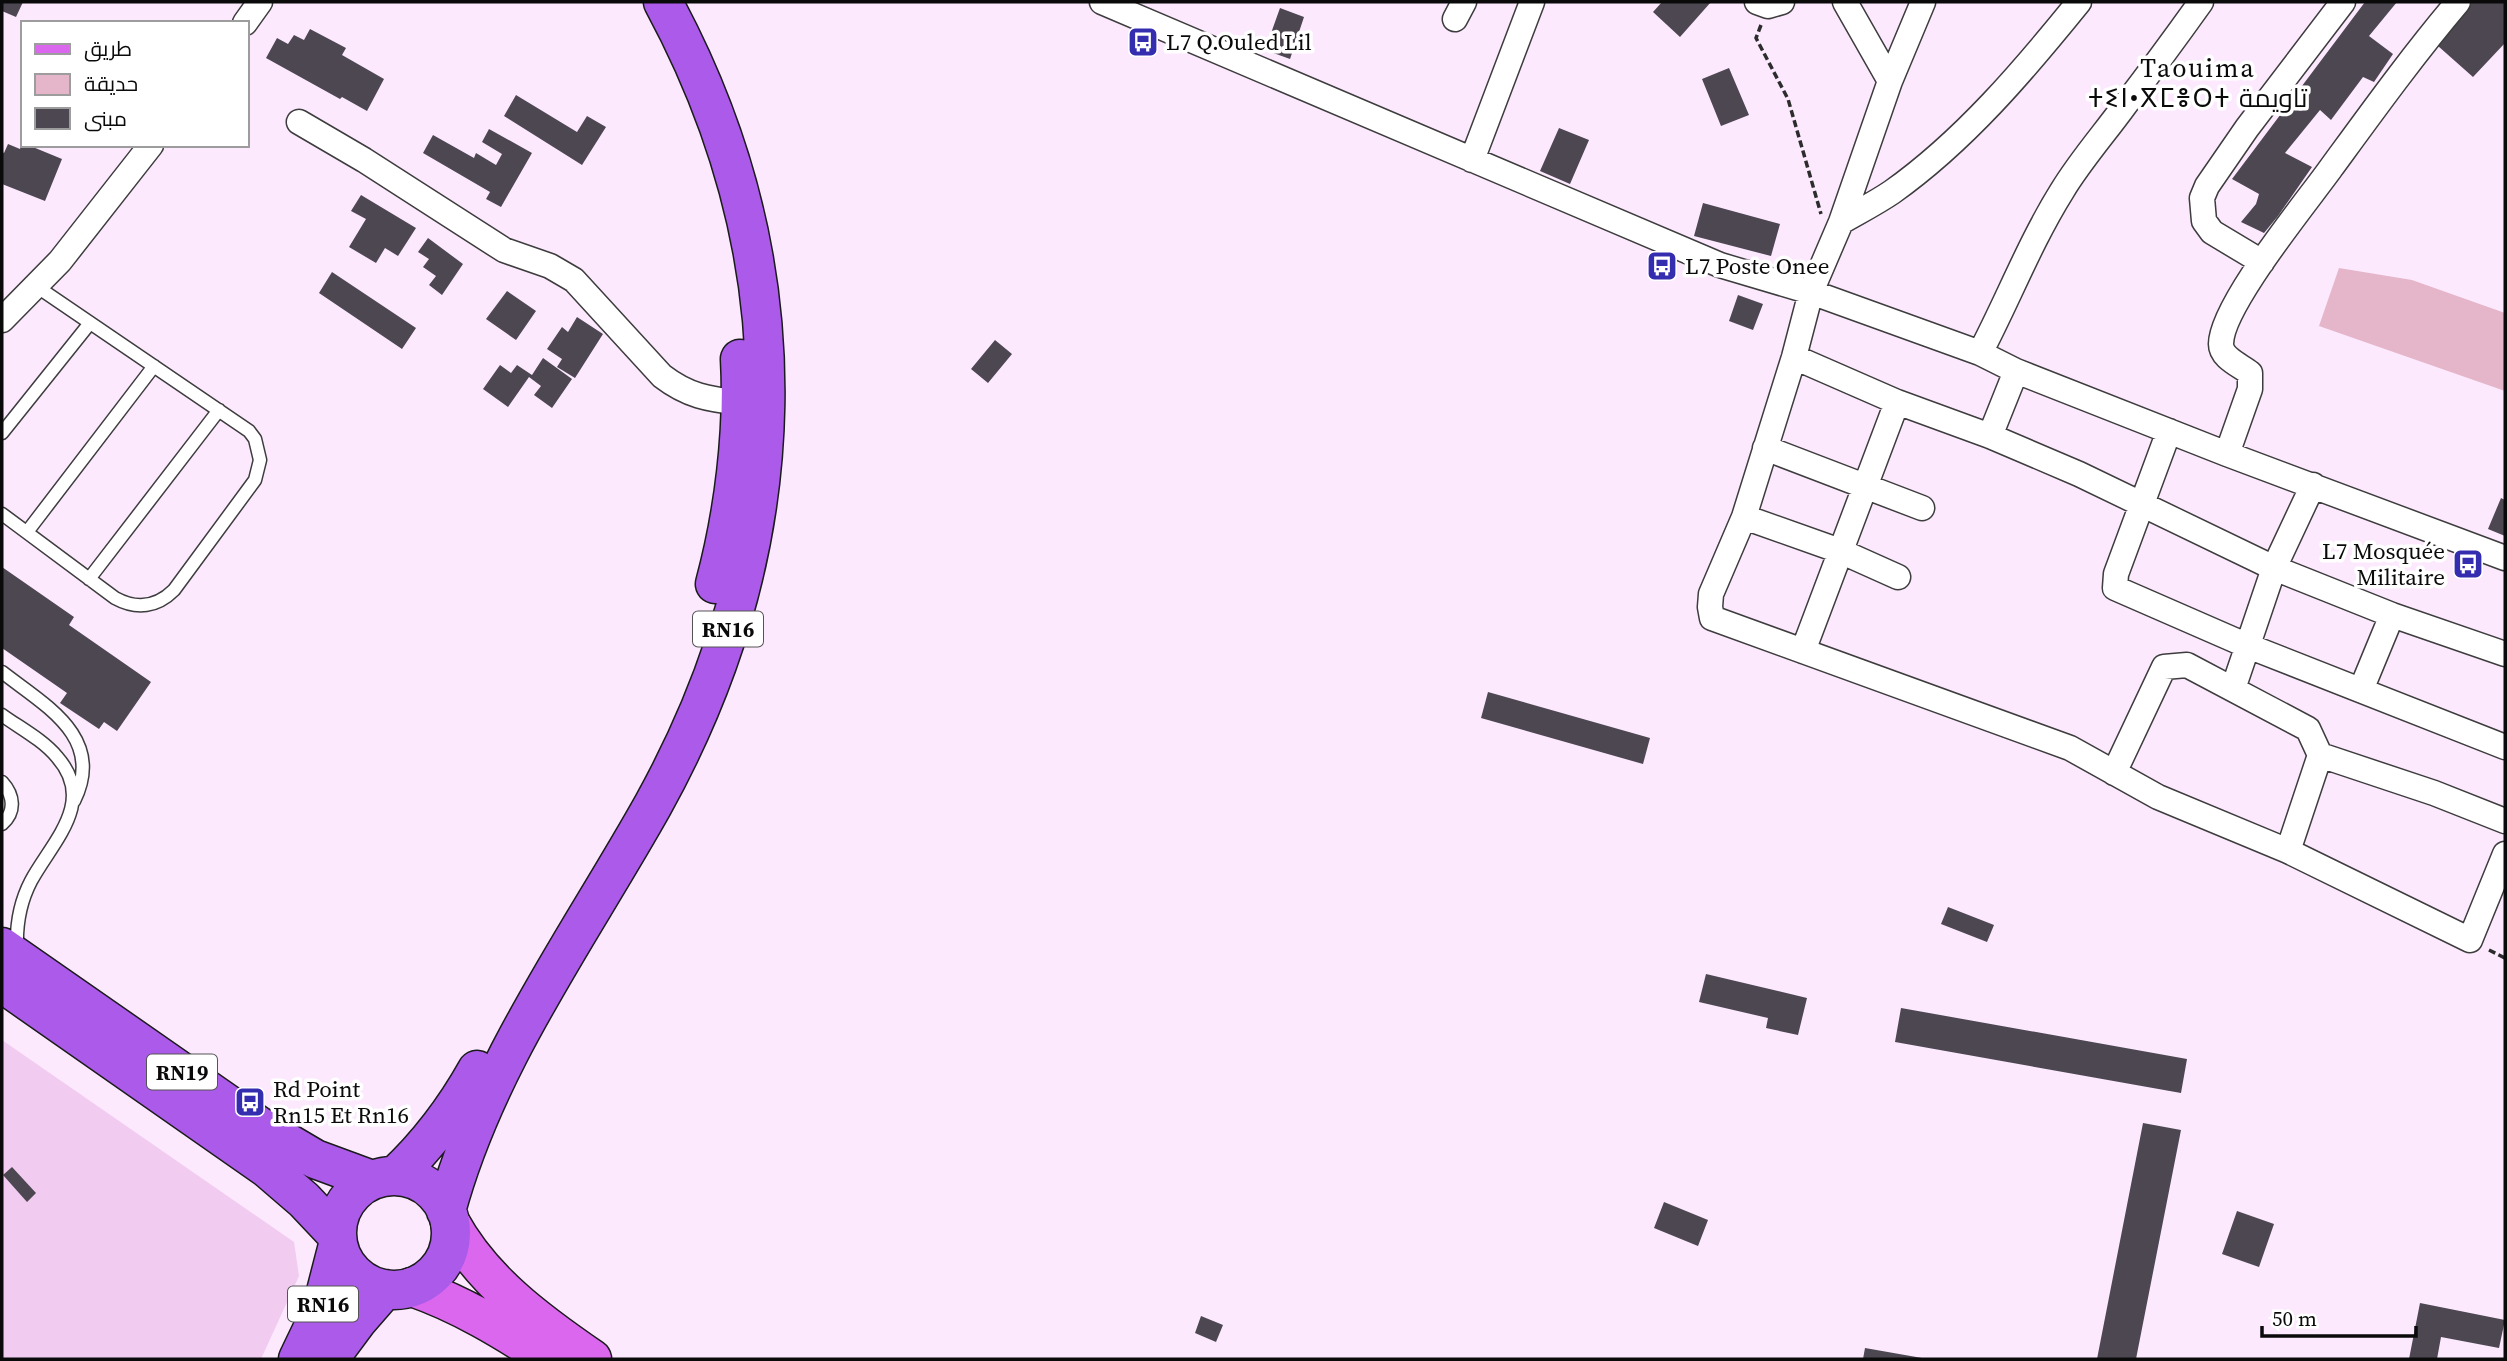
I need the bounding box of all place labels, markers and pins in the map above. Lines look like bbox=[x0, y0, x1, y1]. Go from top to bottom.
bus stop icon: L7 Q.Ouled Lil bbox=[1126, 25, 1160, 59]
place label: L7 Q.Ouled Lil bbox=[1166, 26, 1312, 58]
bus stop icon: L7 Poste Onee bbox=[1645, 249, 1679, 283]
place label: L7 Poste Onee bbox=[1685, 250, 1830, 282]
place label: L7 Mosquée Militaire bbox=[2322, 535, 2445, 593]
bus stop icon: L7 Mosquée Militaire bbox=[2451, 547, 2485, 581]
place label: Rd Point Rn15 Et Rn16 bbox=[273, 1073, 409, 1131]
bus stop icon: Rd Point Rn15 Et Rn16 bbox=[233, 1085, 267, 1119]

